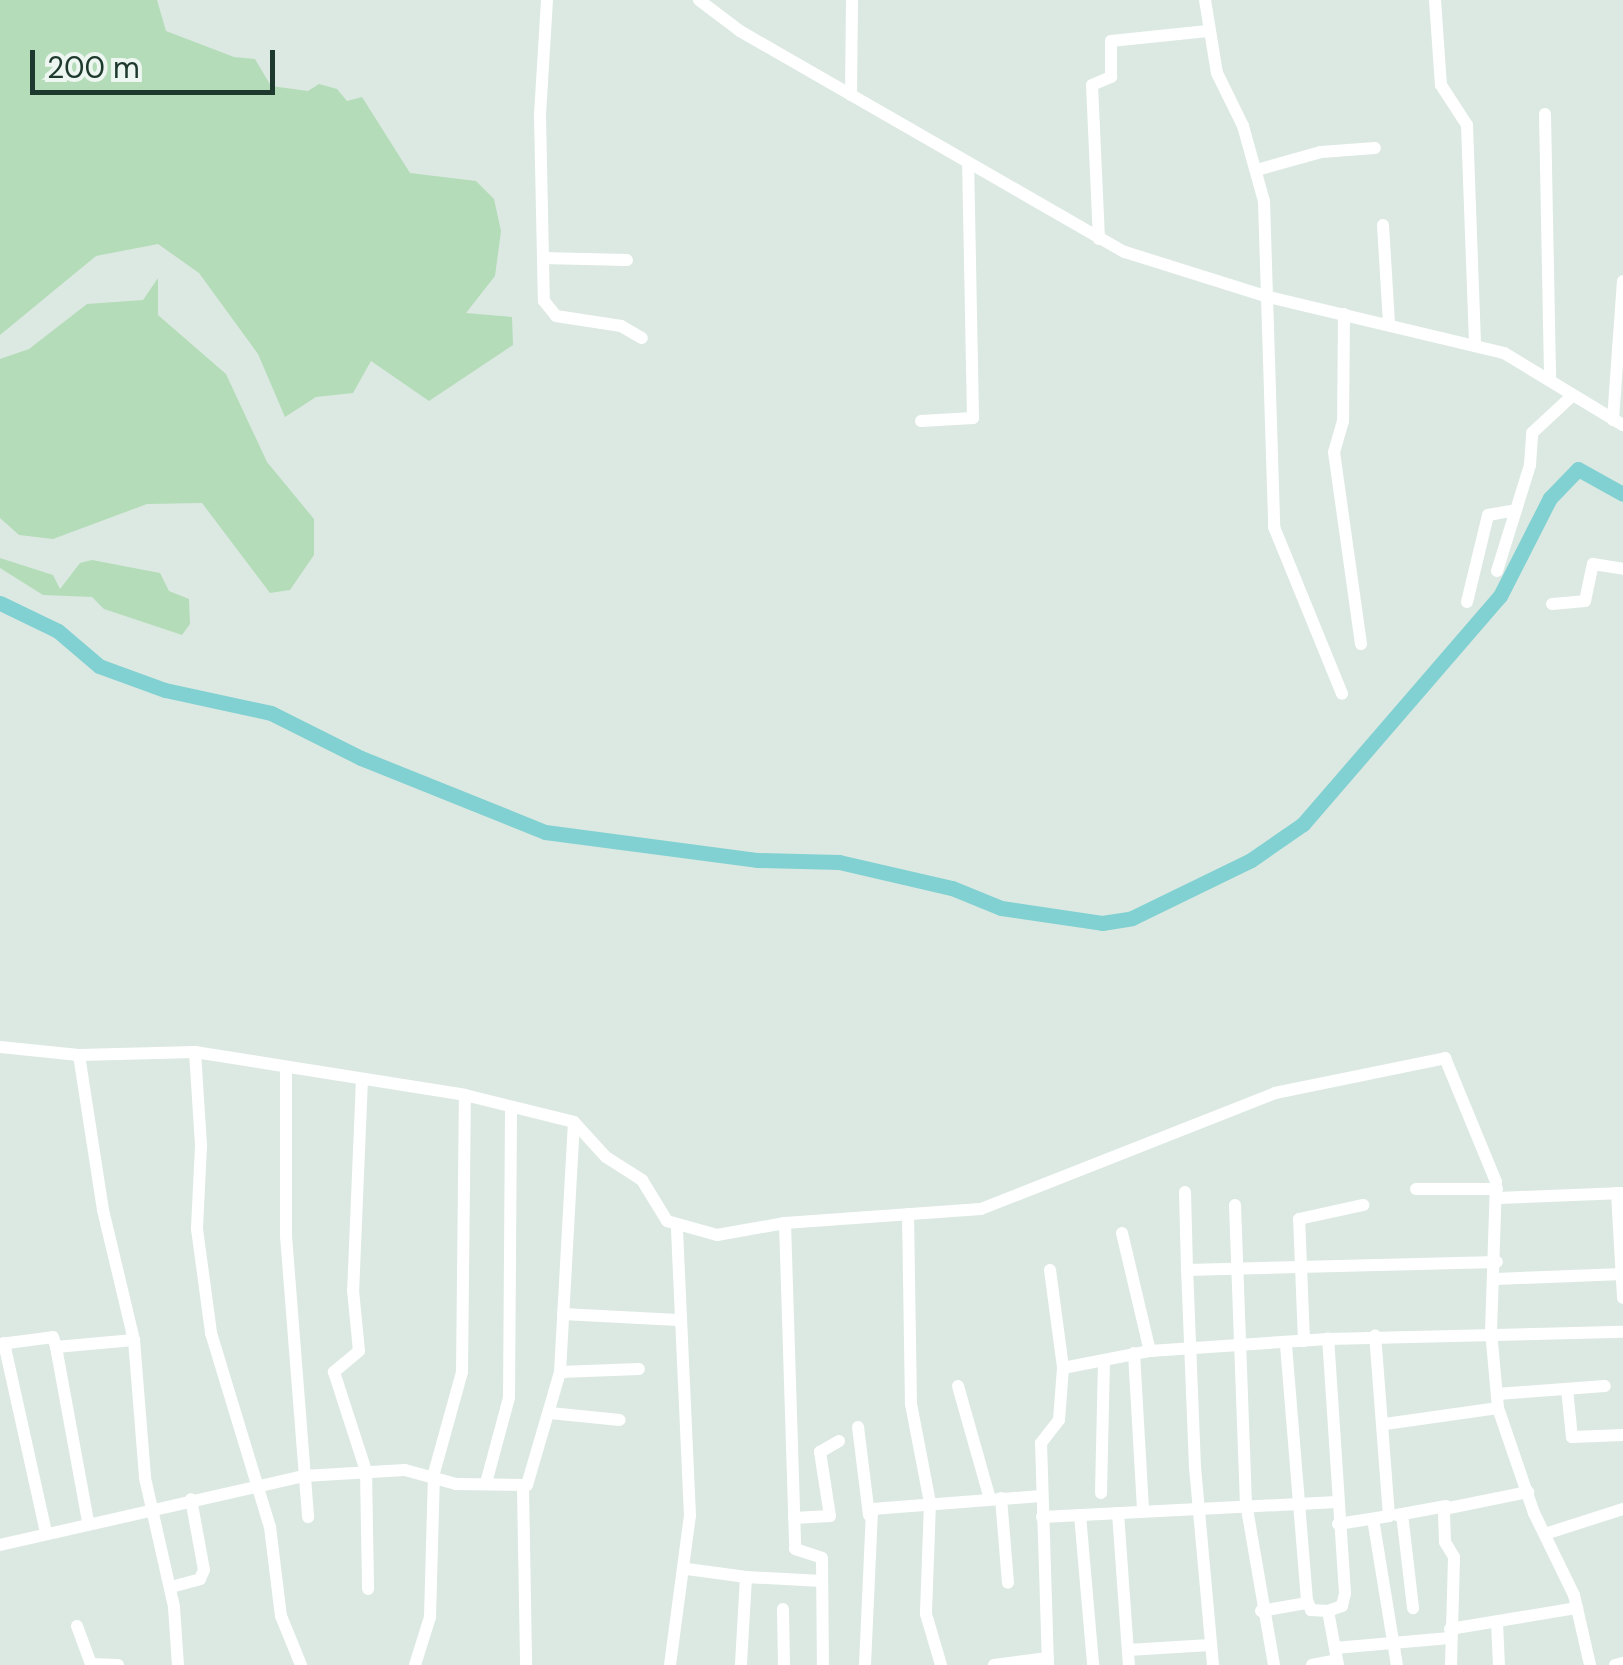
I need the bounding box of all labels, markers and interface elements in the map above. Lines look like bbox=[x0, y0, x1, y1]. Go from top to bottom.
scale bar bbox=[35, 30, 280, 92]
text: 200 m bbox=[47, 48, 140, 87]

